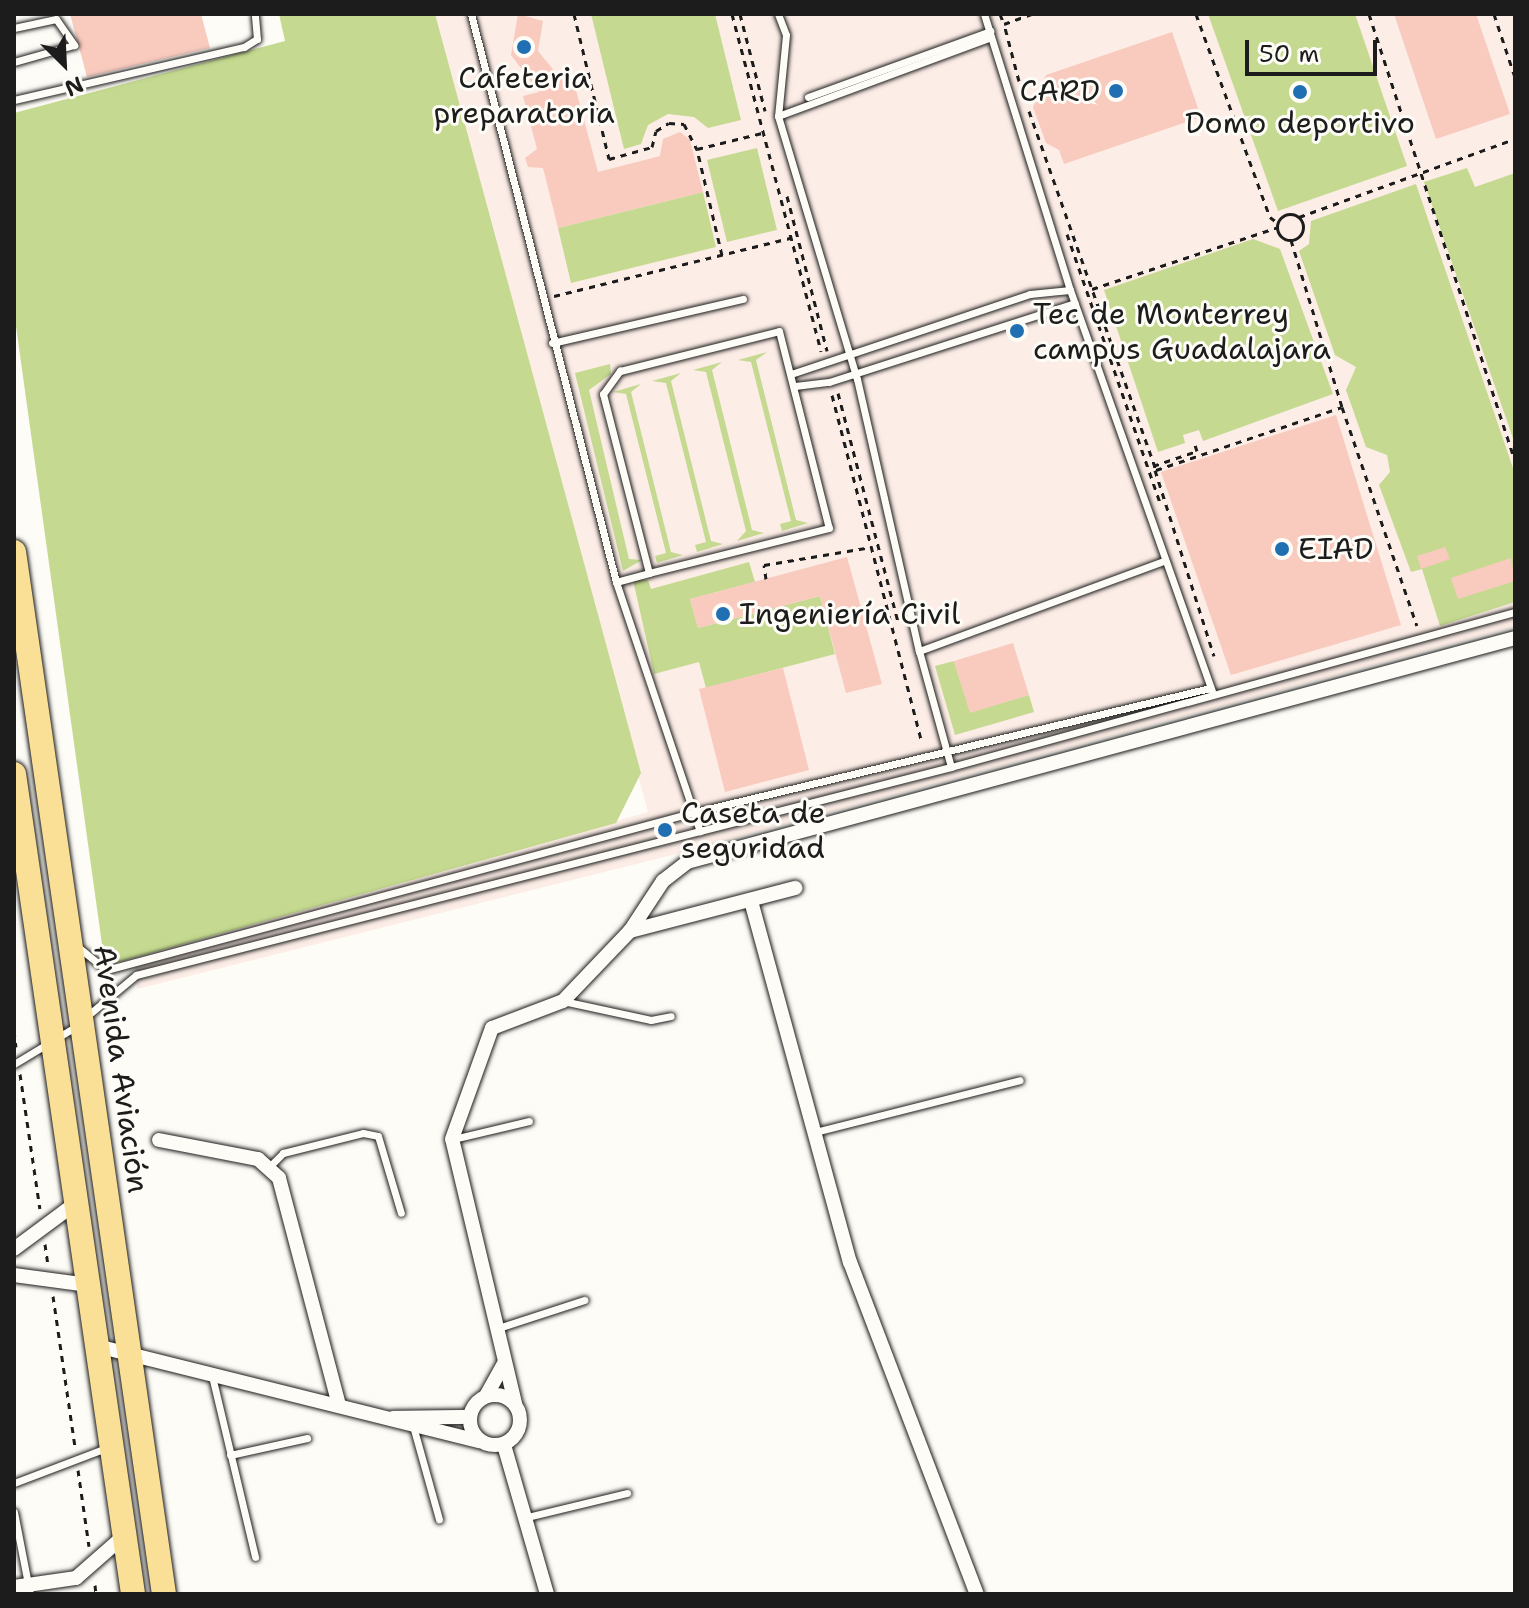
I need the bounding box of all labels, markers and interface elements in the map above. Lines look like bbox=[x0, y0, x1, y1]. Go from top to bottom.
north arrow bbox=[24, 24, 104, 104]
scale bar bbox=[1249, 24, 1381, 74]
marker: Cafeteria preparatoria bbox=[515, 38, 533, 56]
text: 50 m bbox=[1259, 38, 1319, 70]
place label: Cafeteria preparatoria bbox=[433, 60, 615, 130]
text: N bbox=[60, 70, 88, 103]
place label: CARD bbox=[1019, 73, 1100, 109]
marker: CARD bbox=[1107, 82, 1125, 100]
marker: Domo deportivo bbox=[1291, 83, 1309, 101]
place label: Domo deportivo bbox=[1185, 105, 1415, 141]
place label: Tec de Monterrey campus Guadalajara bbox=[1033, 296, 1331, 366]
marker: Tec de Monterrey campus Guadalajara bbox=[1008, 322, 1026, 340]
place label: EIAD bbox=[1298, 531, 1374, 567]
marker: EIAD bbox=[1273, 540, 1291, 558]
place label: Ingeniería Civil bbox=[739, 596, 960, 632]
marker: Ingeniería Civil bbox=[714, 605, 732, 623]
place label: Caseta de seguridad bbox=[681, 795, 826, 866]
marker: Caseta de seguridad bbox=[656, 821, 674, 839]
street label: Avenida Aviación bbox=[86, 943, 156, 1195]

